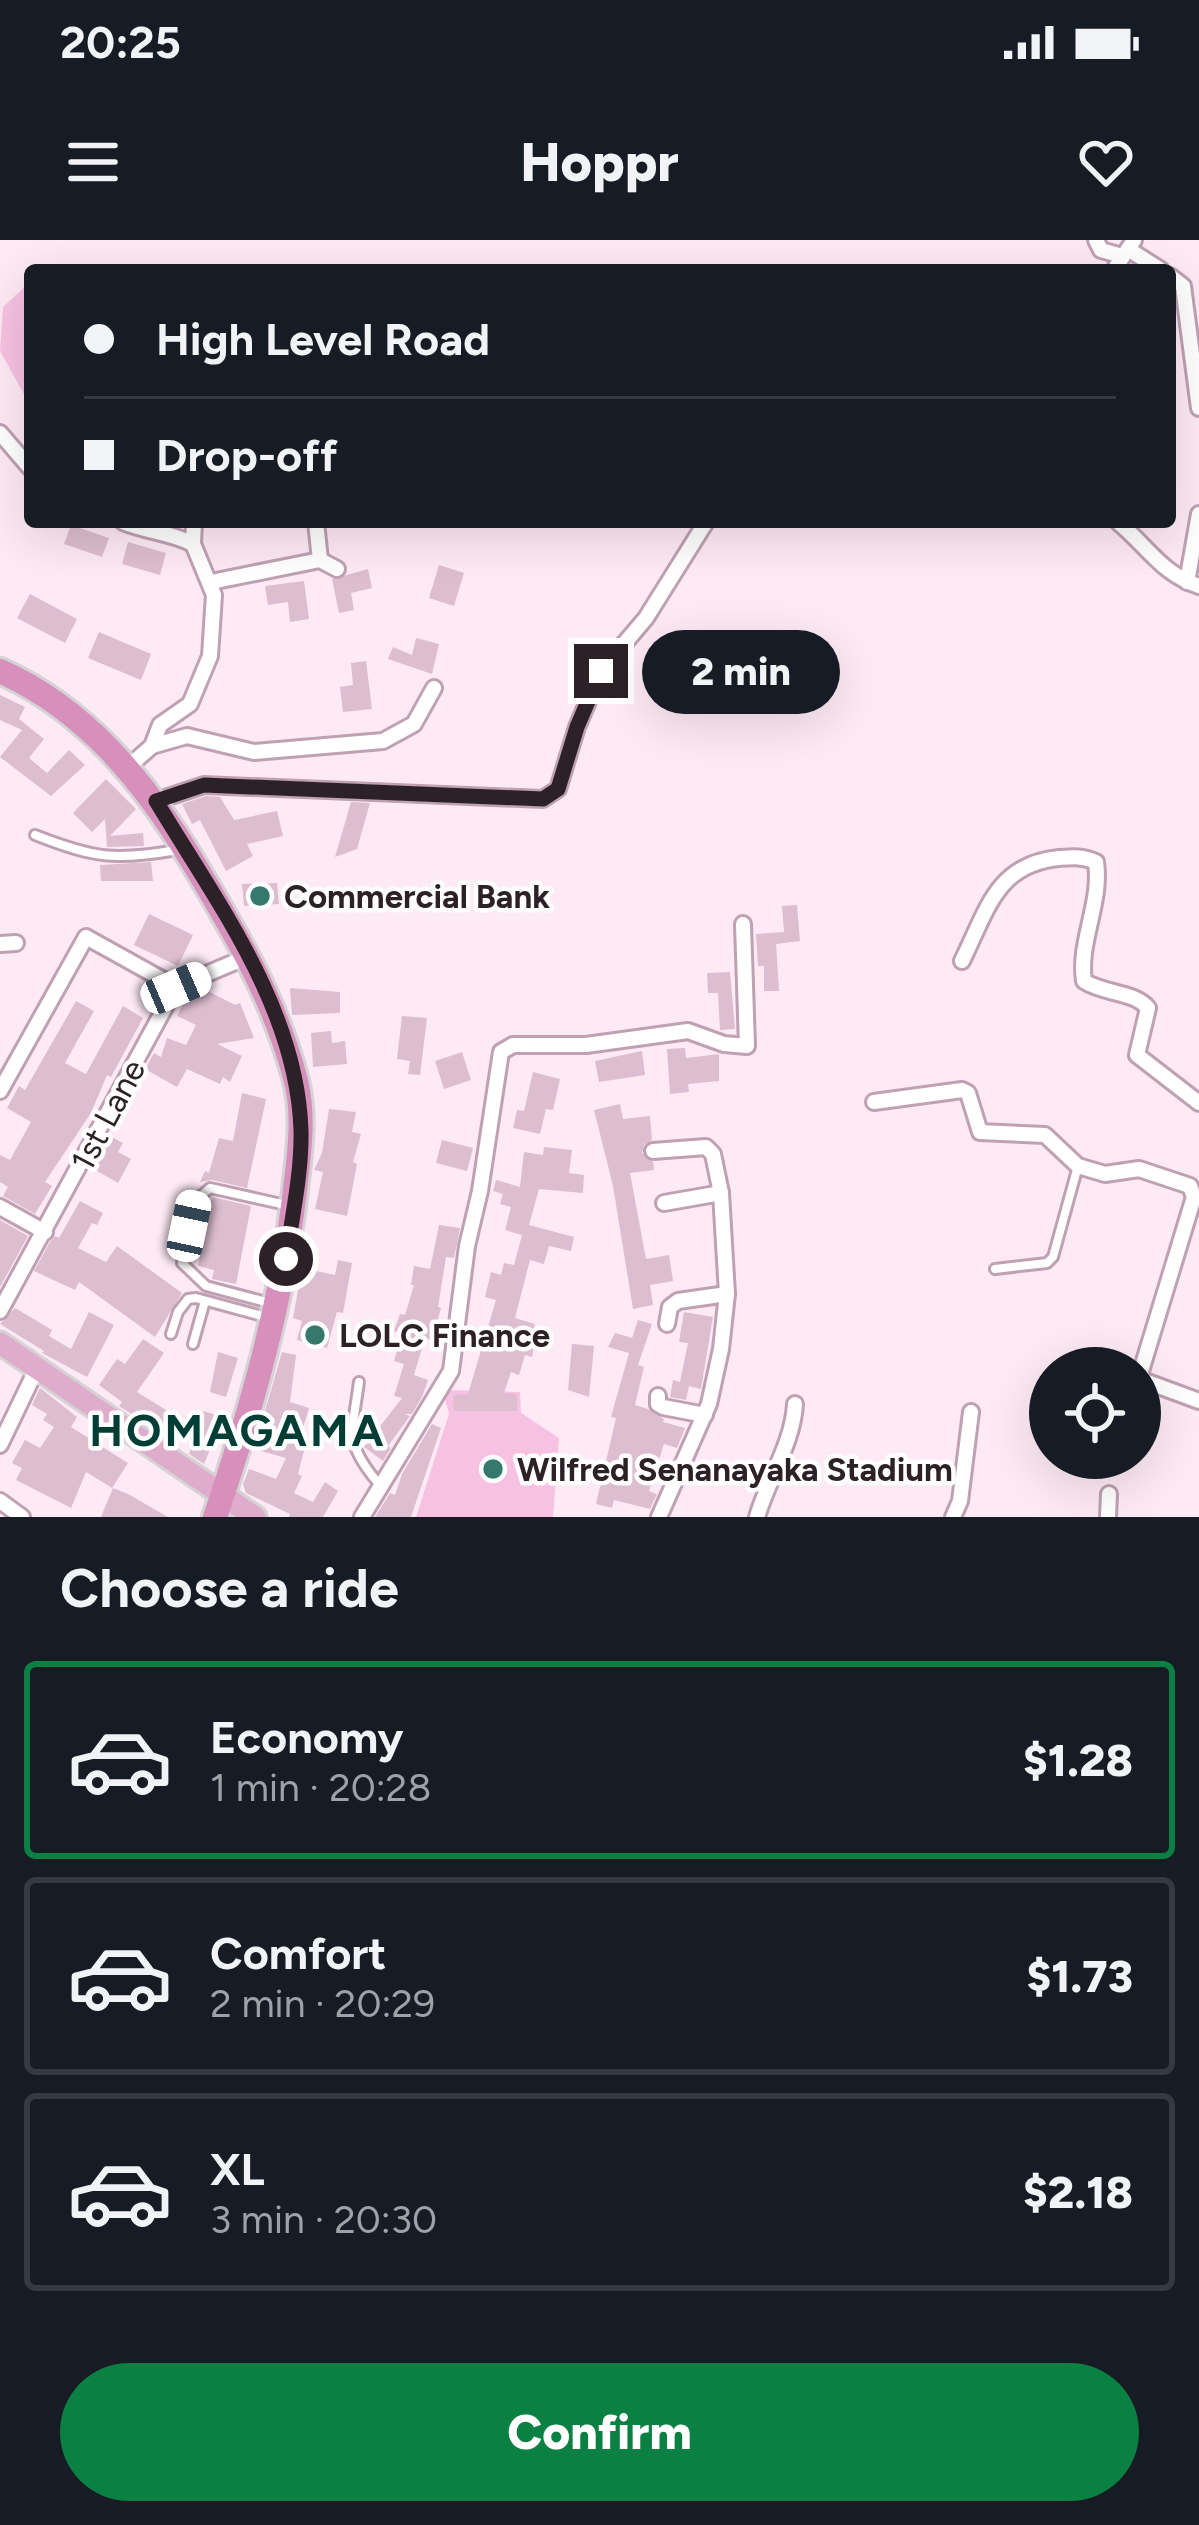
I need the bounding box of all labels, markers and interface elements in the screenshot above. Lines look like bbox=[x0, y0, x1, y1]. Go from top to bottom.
text: 20:25 bbox=[60, 15, 181, 69]
icon: menu bbox=[60, 129, 126, 195]
icon: heart bbox=[1073, 129, 1139, 195]
text: Hoppr bbox=[520, 130, 679, 195]
text: High Level Road bbox=[156, 312, 490, 366]
text: Drop-off bbox=[156, 428, 338, 482]
callout: 2 min bbox=[643, 629, 841, 713]
route end bbox=[574, 644, 628, 698]
text: 2 min bbox=[691, 648, 791, 695]
place label: Commercial Bank bbox=[284, 877, 550, 916]
marker: Commercial Bank bbox=[247, 883, 273, 909]
car bbox=[136, 957, 216, 1019]
street label: 1st Lane bbox=[63, 1053, 153, 1177]
car bbox=[164, 1187, 214, 1265]
route start bbox=[259, 1232, 313, 1286]
place label: LOLC Finance bbox=[339, 1316, 550, 1355]
marker: LOLC Finance bbox=[302, 1322, 328, 1348]
map controls bbox=[1029, 1347, 1161, 1479]
button: locate bbox=[1029, 1347, 1161, 1479]
district label: HOMAGAMA bbox=[89, 1403, 387, 1457]
place label: Wilfred Senanayaka Stadium bbox=[517, 1450, 953, 1489]
marker: Wilfred Senanayaka Stadium bbox=[480, 1456, 506, 1482]
text: Choose a ride bbox=[60, 1556, 399, 1621]
icon: car bbox=[66, 1706, 174, 1814]
text: Economy bbox=[210, 1710, 403, 1764]
text: $1.28 bbox=[1023, 1733, 1133, 1787]
text: 1 min · 20:28 bbox=[210, 1764, 431, 1811]
icon: car bbox=[66, 1922, 174, 2030]
text: Comfort bbox=[210, 1926, 386, 1980]
text: $1.73 bbox=[1026, 1949, 1133, 2003]
text: 2 min · 20:29 bbox=[210, 1980, 435, 2027]
icon: car bbox=[66, 2138, 174, 2246]
text: XL bbox=[210, 2142, 265, 2196]
text: $2.18 bbox=[1023, 2165, 1133, 2219]
text: 3 min · 20:30 bbox=[210, 2196, 437, 2243]
button: Confirm bbox=[60, 2363, 1139, 2501]

